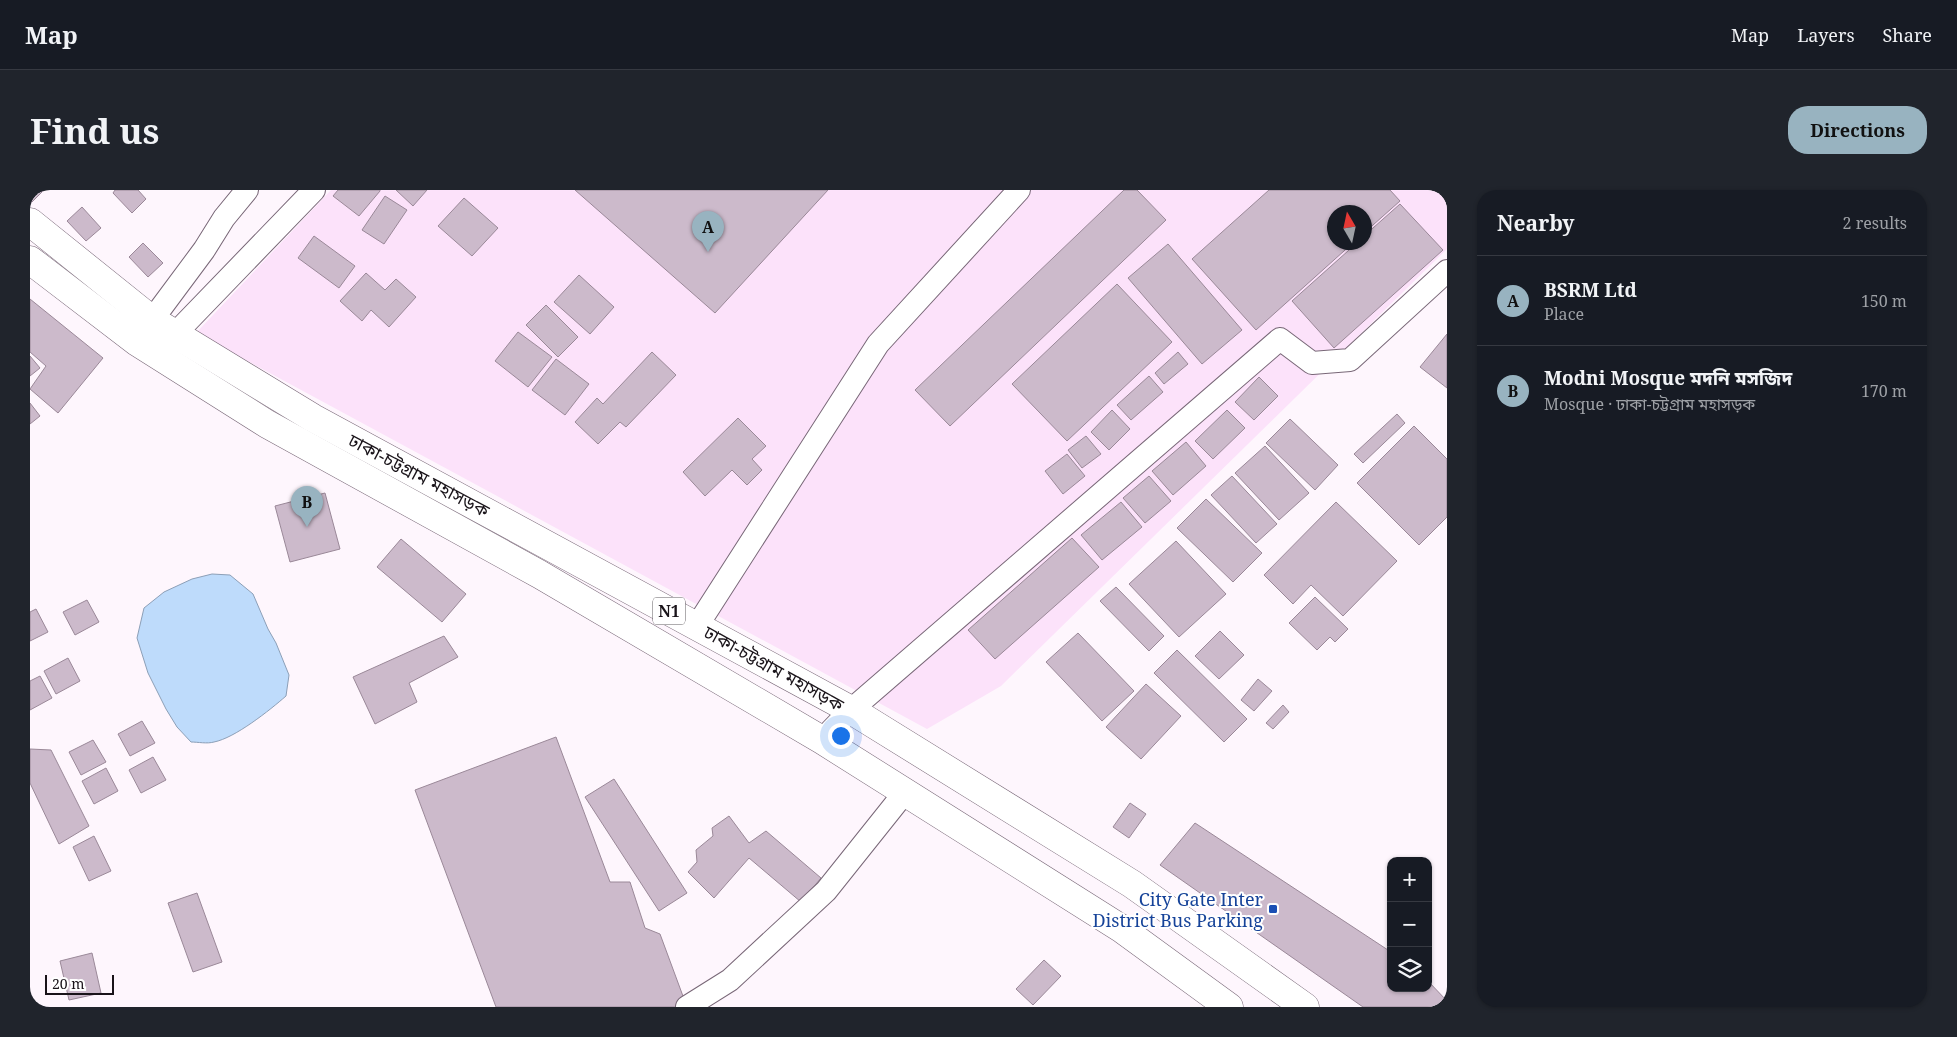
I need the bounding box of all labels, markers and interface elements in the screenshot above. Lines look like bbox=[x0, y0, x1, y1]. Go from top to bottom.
text: Map bbox=[25, 18, 78, 51]
text: Map bbox=[1731, 23, 1769, 47]
text: Layers bbox=[1797, 23, 1855, 47]
text: Share bbox=[1883, 23, 1932, 47]
button: Directions bbox=[1788, 106, 1927, 154]
text: Find us bbox=[30, 107, 159, 154]
north arrow bbox=[1327, 205, 1372, 250]
text: Nearby bbox=[1497, 209, 1575, 237]
pin: A bbox=[692, 211, 724, 252]
text: 2 results bbox=[1843, 212, 1907, 234]
text: BSRM Ltd bbox=[1544, 277, 1637, 303]
text: A bbox=[1507, 290, 1519, 312]
text: 150 m bbox=[1861, 290, 1907, 312]
text: Place bbox=[1544, 303, 1584, 325]
text: Modni Mosque মদনি মসজিদ bbox=[1544, 365, 1792, 391]
text: B bbox=[1508, 380, 1518, 402]
text: 170 m bbox=[1861, 380, 1907, 402]
text: Mosque · ঢাকা-চট্টগ্রাম মহাসড়ক bbox=[1544, 393, 1755, 415]
street label: ঢাকা-চট্টগ্রাম মহাসড়ক bbox=[343, 427, 494, 523]
pin: B bbox=[291, 486, 323, 527]
road number: N1 bbox=[653, 598, 685, 624]
street label: ঢাকা-চট্টগ্রাম মহাসড়ক bbox=[699, 619, 849, 717]
your location bbox=[828, 723, 854, 749]
map controls bbox=[1387, 857, 1432, 992]
button: + bbox=[1387, 857, 1432, 902]
place label: City Gate Inter District Bus Parking bbox=[1093, 887, 1264, 932]
button: − bbox=[1387, 902, 1432, 947]
marker: City Gate Inter District Bus Parking bbox=[1267, 903, 1279, 915]
button: layers bbox=[1387, 947, 1432, 992]
scale bar bbox=[45, 972, 114, 995]
text: 20 m bbox=[52, 974, 85, 993]

